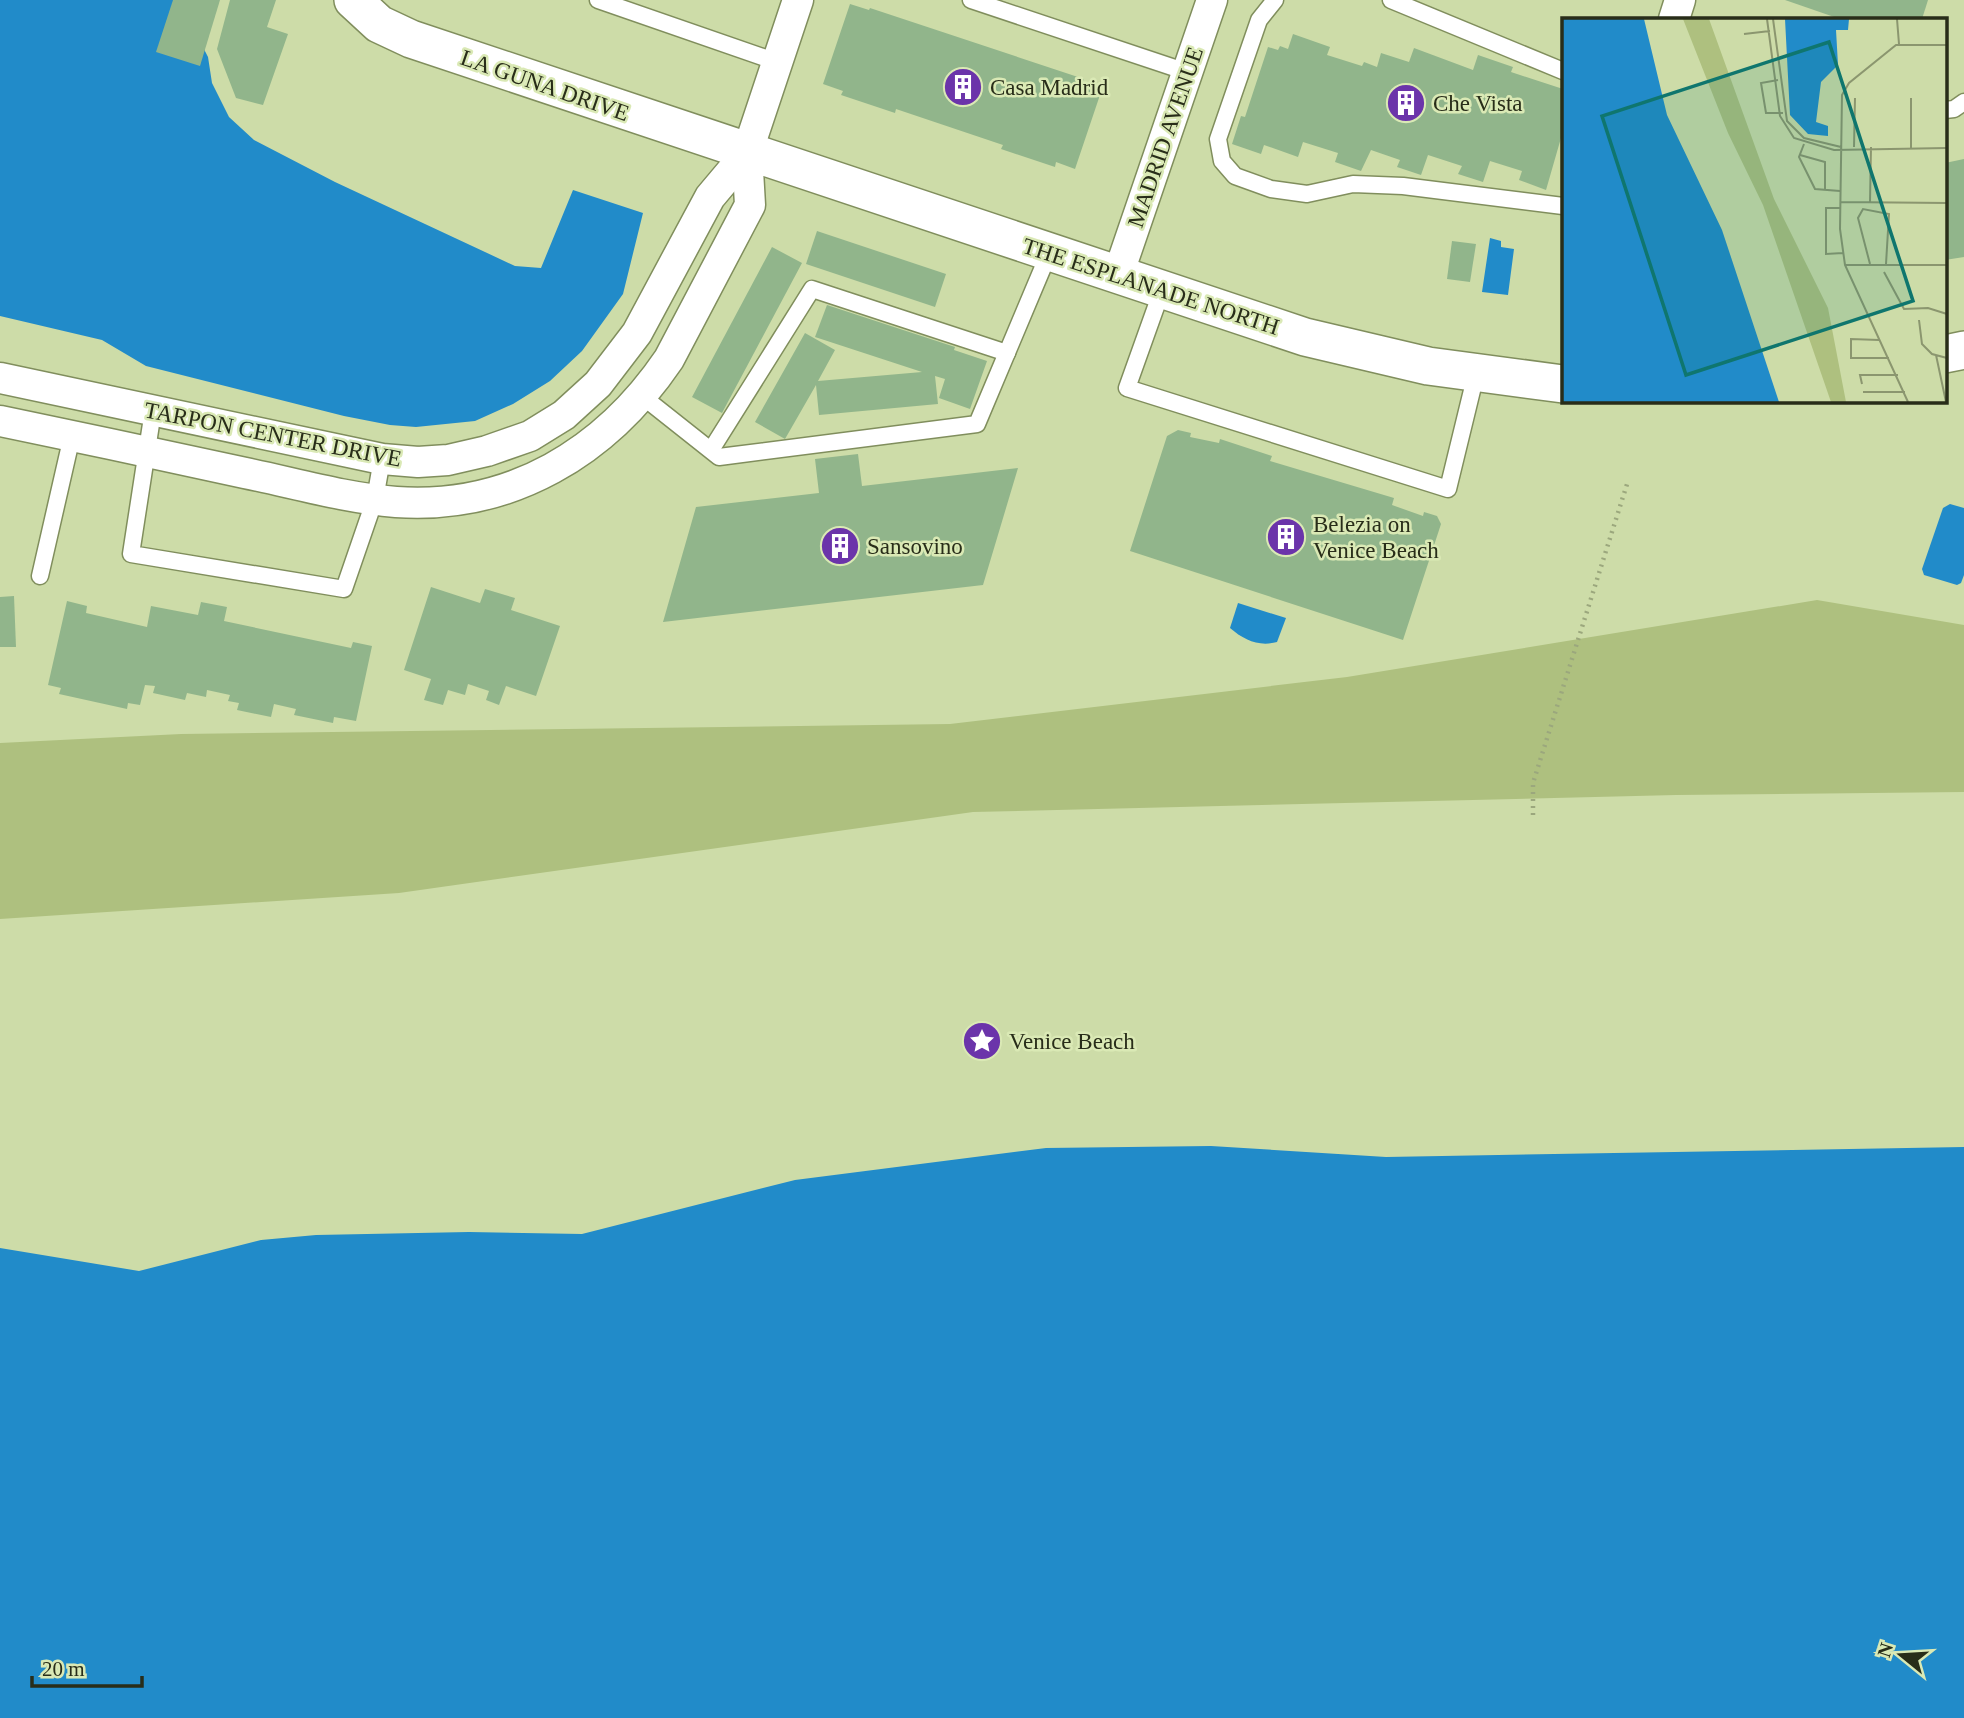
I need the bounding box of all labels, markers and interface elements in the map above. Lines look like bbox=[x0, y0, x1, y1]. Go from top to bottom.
inset map bbox=[1562, 18, 1946, 402]
street label: MADRID AVENUE bbox=[1123, 44, 1208, 231]
street label: LA GUNA DRIVE bbox=[457, 45, 632, 126]
building icon: Casa Madrid bbox=[942, 66, 984, 108]
place label: Casa Madrid bbox=[990, 75, 1109, 100]
building icon: Che Vista bbox=[1385, 82, 1427, 124]
place label: Che Vista bbox=[1433, 91, 1523, 116]
street label: THE ESPLANADE NORTH bbox=[1019, 233, 1282, 340]
street label: TARPON CENTER DRIVE bbox=[142, 397, 404, 472]
place label: Belezia on Venice Beach bbox=[1313, 512, 1439, 563]
building icon: Belezia on Venice Beach bbox=[1265, 516, 1307, 558]
building icon: Sansovino bbox=[819, 525, 861, 567]
place label: Sansovino bbox=[867, 534, 963, 559]
place icon: Venice Beach bbox=[961, 1020, 1003, 1062]
place label: Venice Beach bbox=[1009, 1029, 1135, 1054]
north arrow bbox=[1866, 1620, 1936, 1690]
text: N bbox=[1873, 1640, 1897, 1660]
scale bar bbox=[32, 1644, 142, 1688]
text: 20 m bbox=[42, 1657, 85, 1681]

